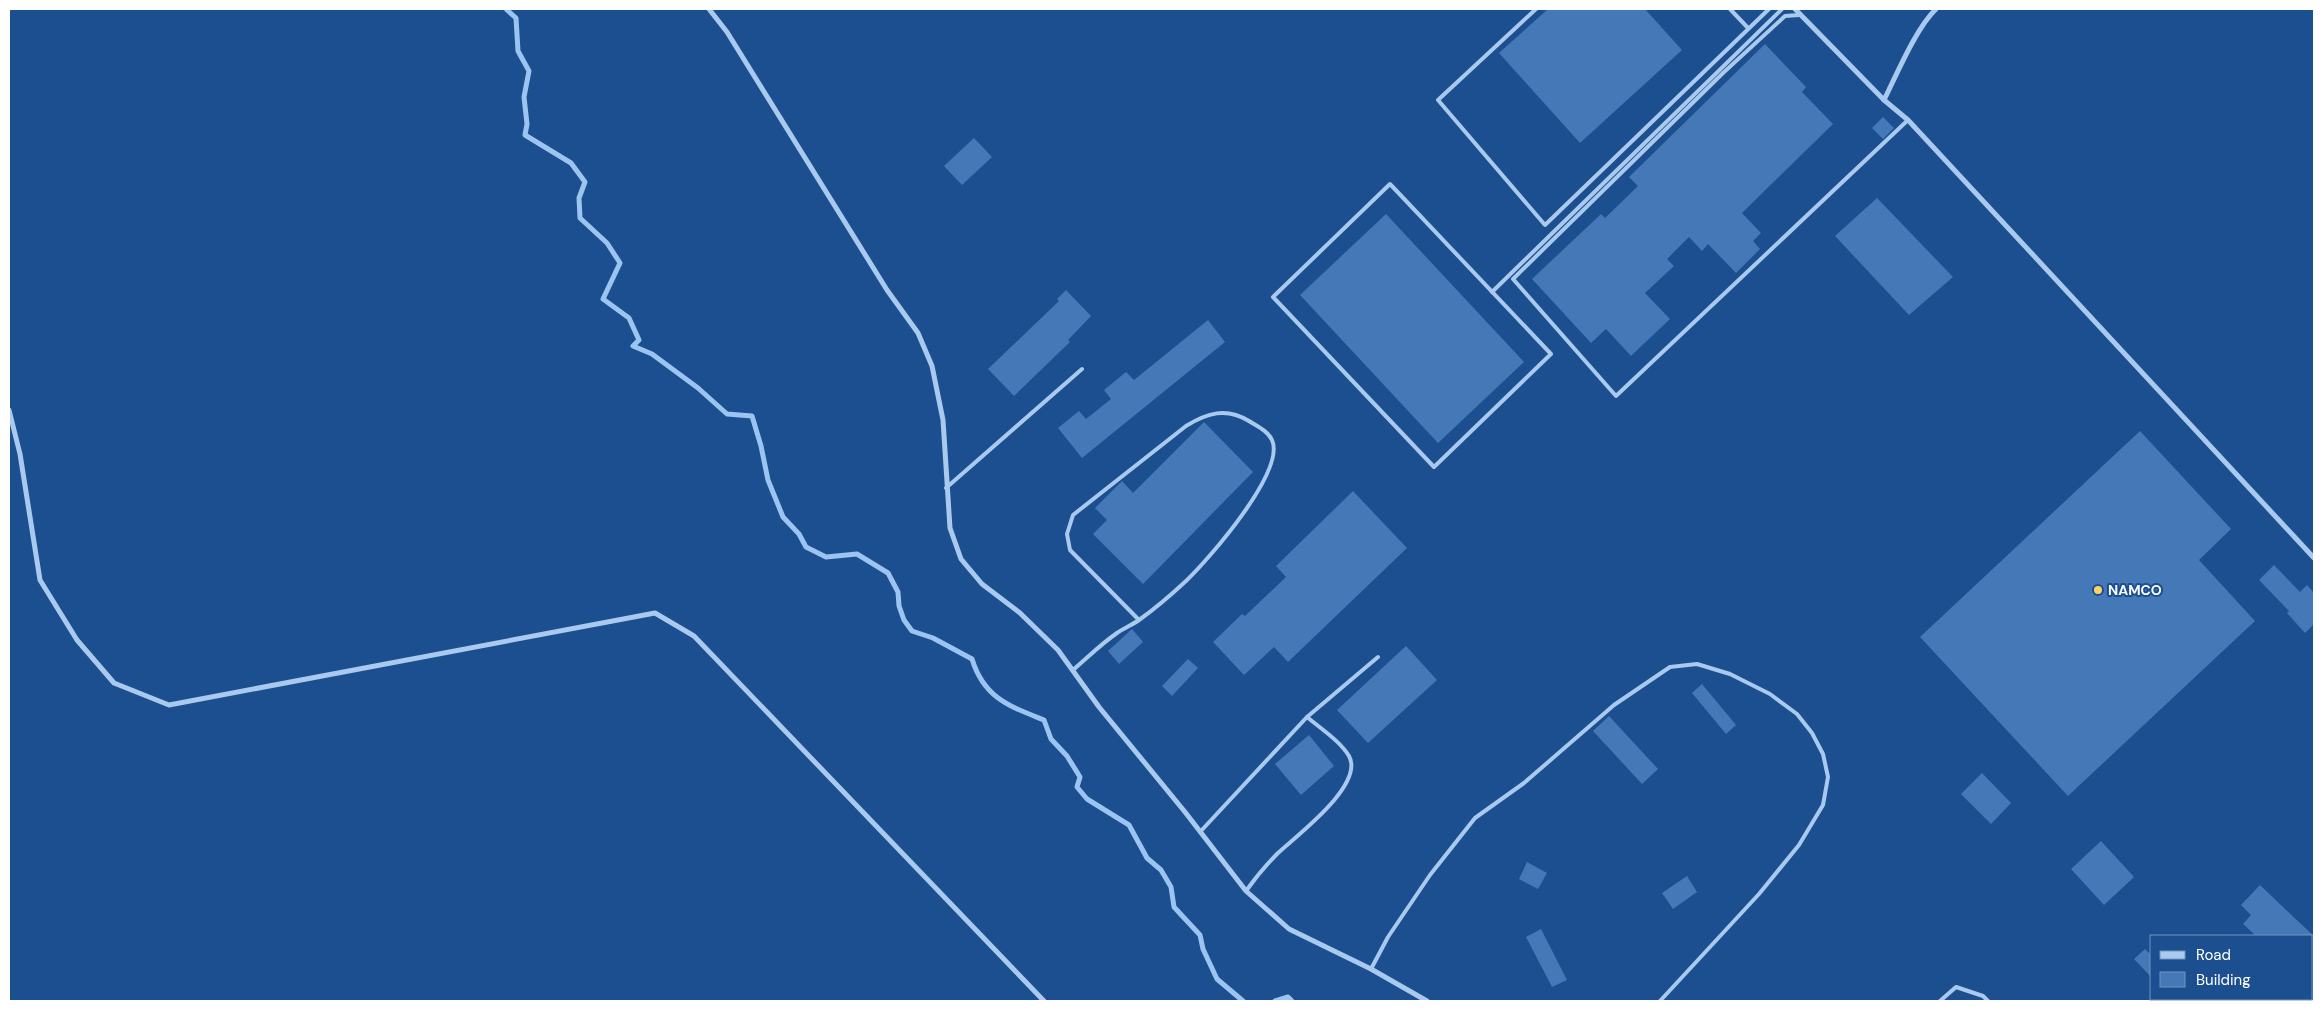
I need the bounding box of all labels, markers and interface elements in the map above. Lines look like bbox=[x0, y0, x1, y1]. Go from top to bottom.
place label: NAMCO bbox=[2108, 581, 2162, 599]
marker: NAMCO bbox=[2092, 584, 2104, 596]
legend bbox=[2150, 935, 2313, 1000]
text: Road bbox=[2196, 945, 2231, 965]
text: Building bbox=[2196, 970, 2251, 990]

